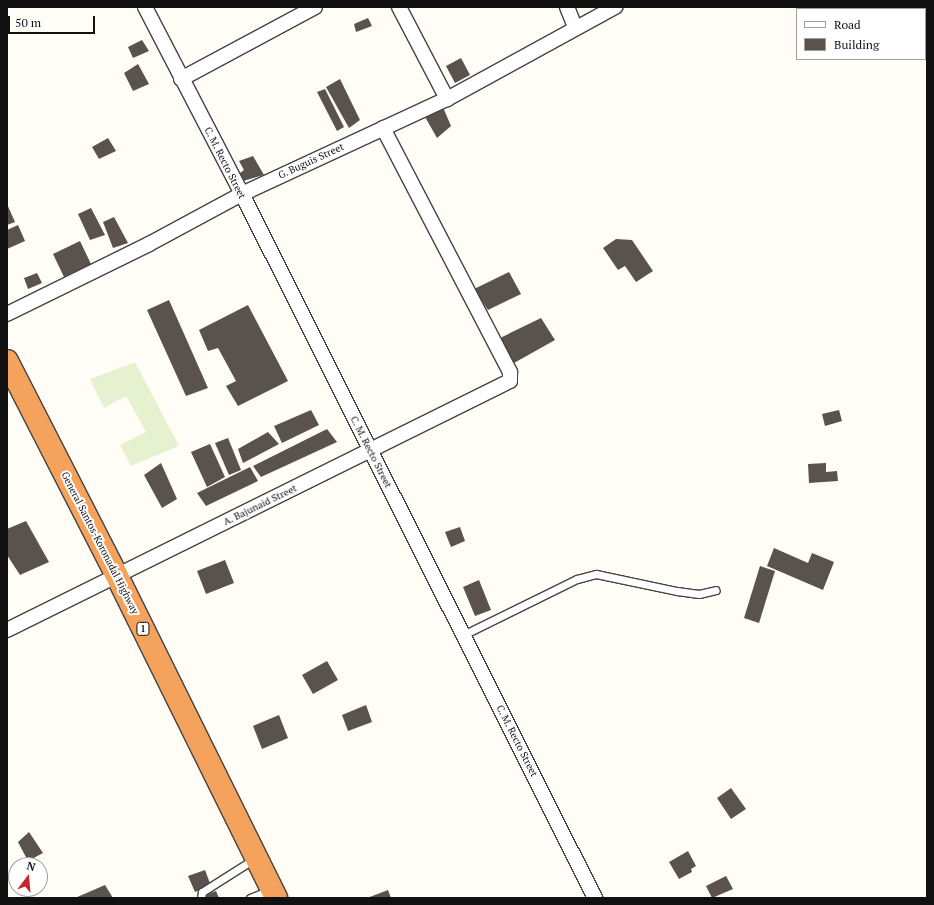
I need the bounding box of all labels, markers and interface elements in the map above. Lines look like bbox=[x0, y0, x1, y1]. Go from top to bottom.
scale bar bbox=[10, 8, 97, 34]
legend bbox=[796, 8, 926, 60]
text: 50 m bbox=[15, 15, 41, 30]
text: Road bbox=[834, 17, 861, 32]
text: Building bbox=[834, 37, 879, 52]
street label: C. M. Recto Street bbox=[202, 125, 248, 201]
street label: G. Buguis Street bbox=[276, 140, 346, 182]
street label: C. M. Recto Street bbox=[348, 414, 394, 490]
street label: General Santos-Koronadal Highway bbox=[59, 470, 141, 616]
street label: A. Bajunaid Street bbox=[221, 482, 299, 528]
road number: 1 bbox=[136, 622, 150, 636]
street label: C. M. Recto Street bbox=[494, 703, 540, 779]
north arrow bbox=[8, 857, 48, 897]
text: N bbox=[25, 859, 37, 874]

